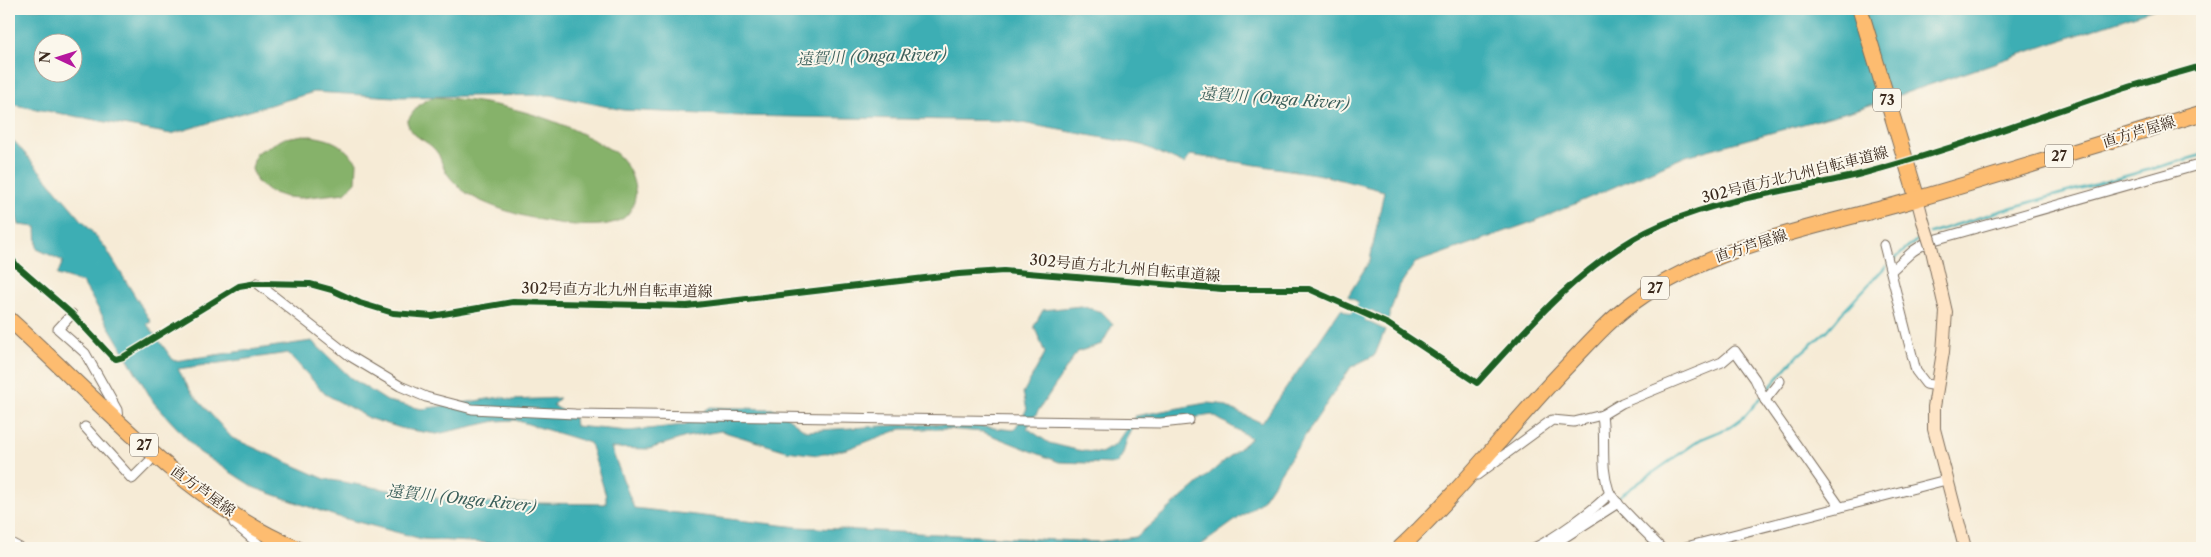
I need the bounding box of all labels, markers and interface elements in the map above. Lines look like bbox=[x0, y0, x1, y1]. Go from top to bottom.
north arrow bbox=[32, 32, 82, 82]
water label: 遠賀川 (Onga River) bbox=[796, 43, 948, 69]
text: N bbox=[36, 50, 54, 64]
water label: 遠賀川 (Onga River) bbox=[1199, 83, 1351, 113]
road number: 73 bbox=[1873, 88, 1901, 112]
street label: 直方芦屋線 bbox=[2100, 111, 2178, 152]
street label: 302号直方北九州自転車道線 bbox=[1700, 142, 1890, 207]
road number: 27 bbox=[2045, 144, 2073, 168]
street label: 直方芦屋線 bbox=[1712, 225, 1789, 266]
street label: 302号直方北九州自転車道線 bbox=[1029, 250, 1221, 285]
road number: 27 bbox=[1641, 276, 1669, 300]
street label: 302号直方北九州自転車道線 bbox=[521, 278, 713, 301]
road number: 27 bbox=[130, 434, 158, 456]
street label: 直方芦屋線 bbox=[167, 461, 239, 520]
water label: 遠賀川 (Onga River) bbox=[386, 480, 538, 516]

